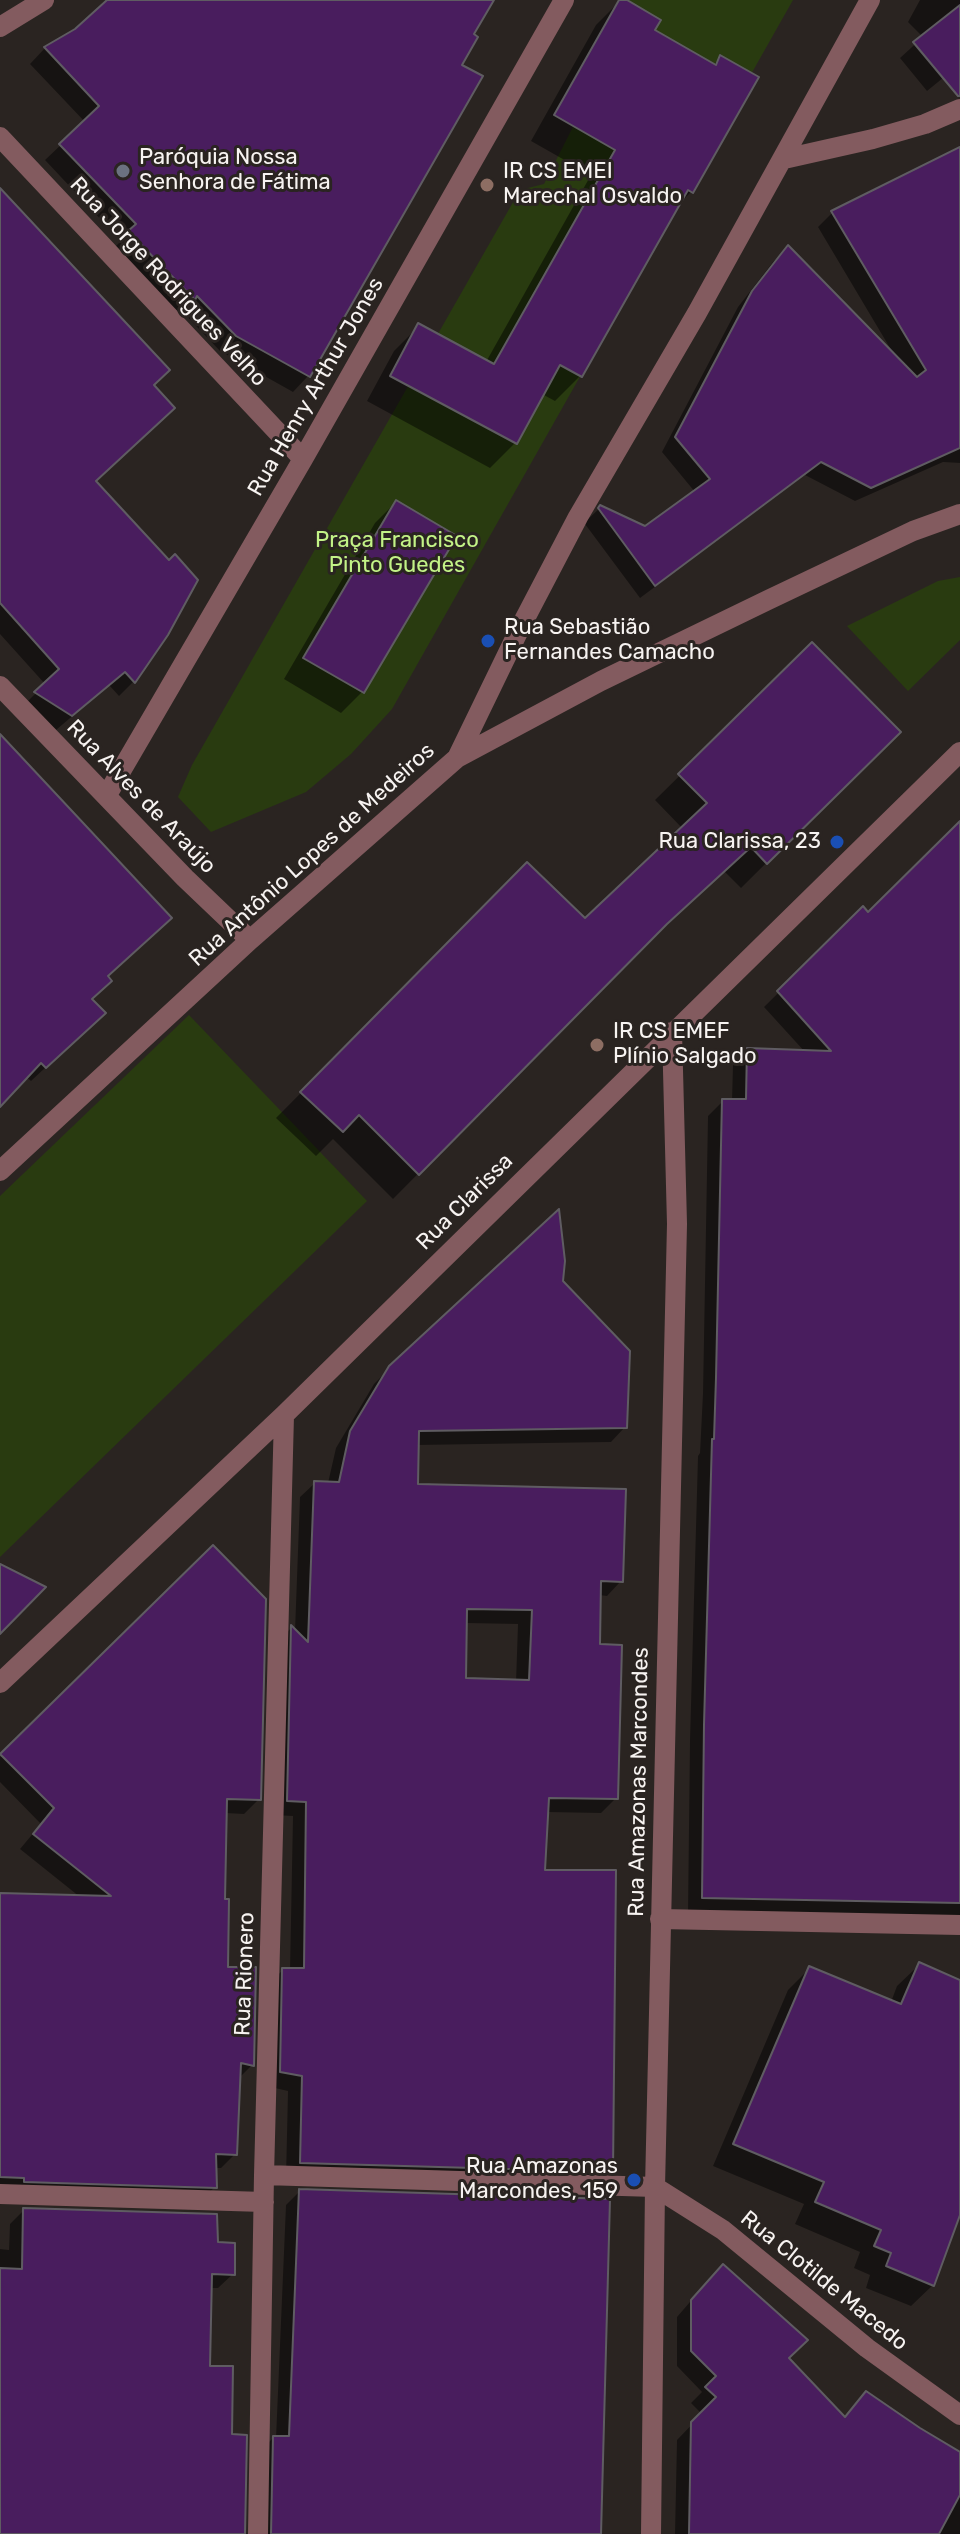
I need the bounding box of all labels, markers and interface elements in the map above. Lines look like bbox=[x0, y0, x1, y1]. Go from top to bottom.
place label: Paróquia Nossa Senhora de Fátima bbox=[139, 145, 331, 196]
place label: IR CS EMEI Marechal Osvaldo bbox=[503, 159, 682, 210]
marker: Paróquia Nossa Senhora de Fátima bbox=[114, 162, 132, 180]
street label: Rua Jorge Rodrigues Velho bbox=[64, 172, 272, 392]
marker: IR CS EMEI Marechal Osvaldo bbox=[478, 176, 496, 194]
street label: Rua Henry Arthur Jones bbox=[243, 273, 389, 501]
park label: Praça Francisco Pinto Guedes bbox=[315, 528, 479, 580]
place label: Rua Sebastião Fernandes Camacho bbox=[504, 615, 715, 666]
marker: Rua Sebastião Fernandes Camacho bbox=[479, 632, 497, 650]
street label: Rua Alves de Araújo bbox=[61, 715, 221, 879]
street label: Rua Antônio Lopes de Medeiros bbox=[184, 738, 440, 972]
place label: Rua Clarissa, 23 bbox=[658, 829, 821, 855]
marker: Rua Clarissa, 23 bbox=[828, 833, 846, 851]
place label: IR CS EMEF Plínio Salgado bbox=[613, 1019, 757, 1070]
marker: IR CS EMEF Plínio Salgado bbox=[588, 1036, 606, 1054]
street label: Rua Clarissa bbox=[411, 1148, 519, 1256]
street label: Rua Amazonas Marcondes bbox=[623, 1647, 655, 1917]
street label: Rua Rionero bbox=[230, 1912, 260, 2036]
place label: Rua Amazonas Marcondes, 159 bbox=[459, 2154, 618, 2206]
marker: Rua Amazonas Marcondes, 159 bbox=[625, 2171, 643, 2189]
street label: Rua Clotilde Macedo bbox=[735, 2205, 913, 2357]

